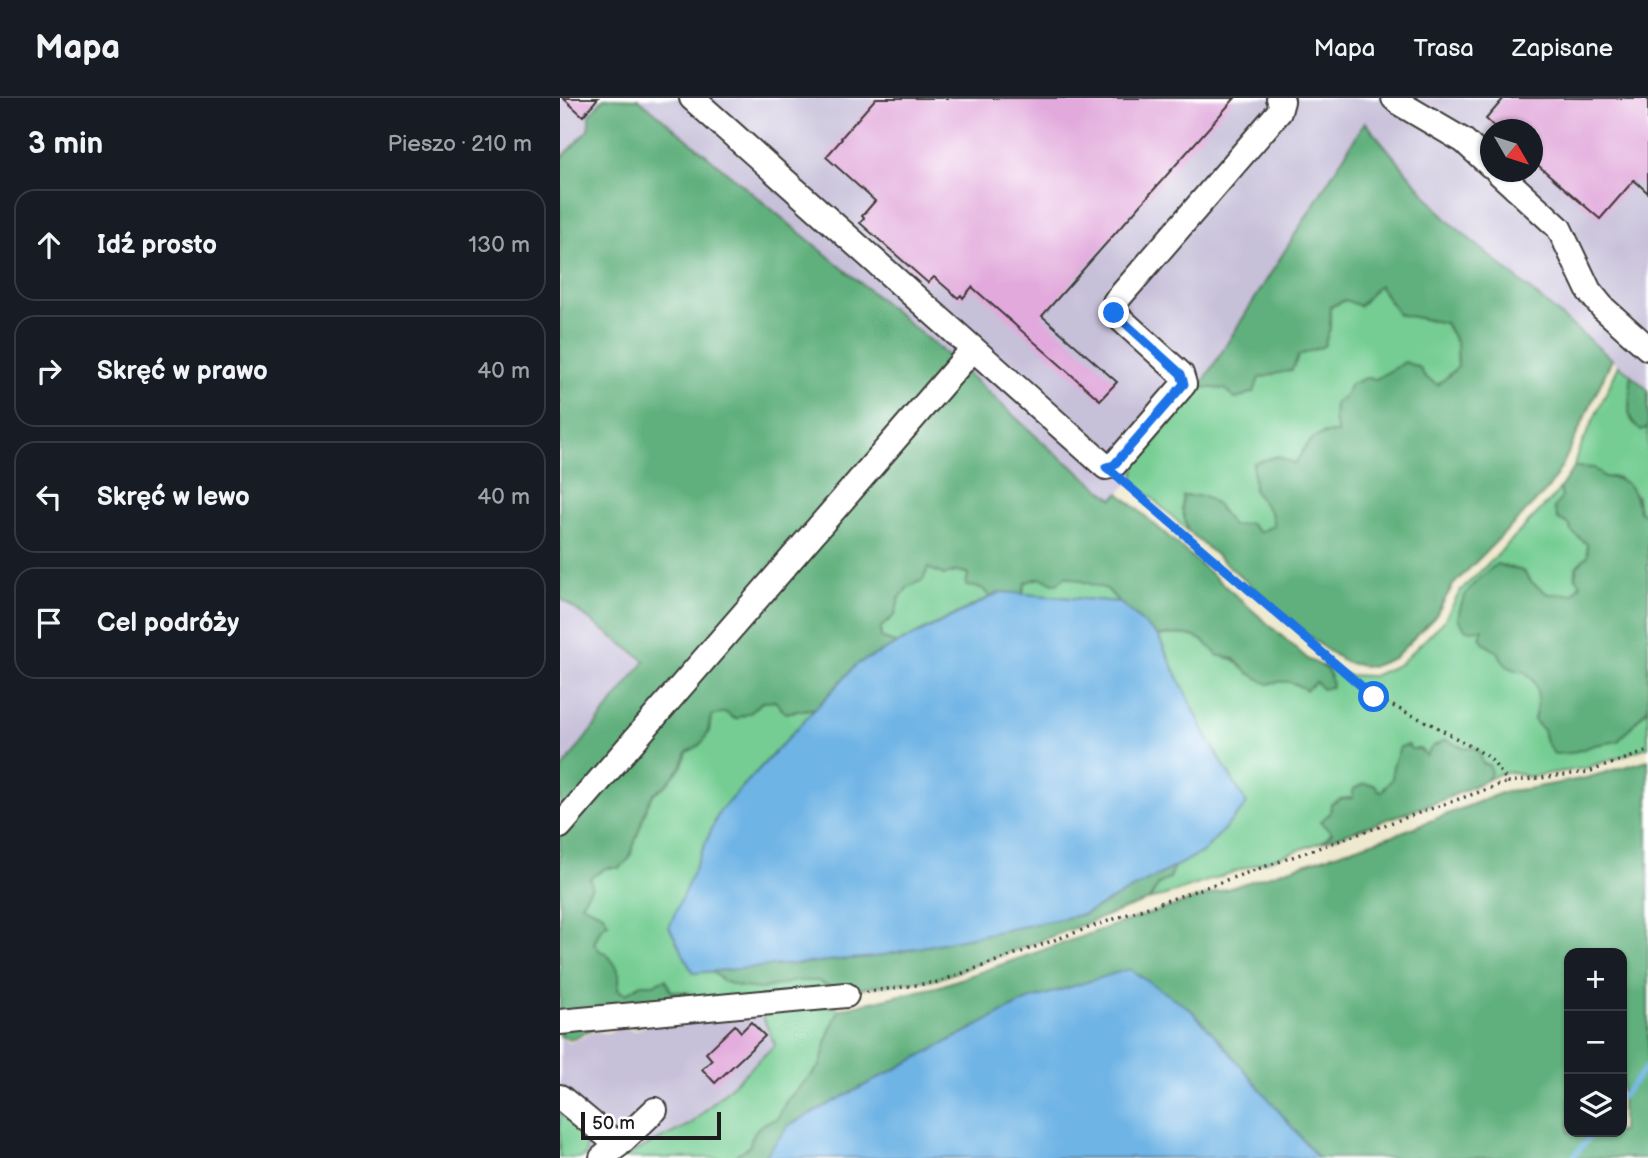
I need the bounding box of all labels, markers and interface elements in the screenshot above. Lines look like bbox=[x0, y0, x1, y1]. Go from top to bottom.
text: Mapa bbox=[35, 28, 120, 68]
text: Mapa bbox=[1314, 34, 1375, 63]
text: Trasa bbox=[1413, 34, 1474, 63]
text: Zapisane bbox=[1512, 34, 1613, 63]
north arrow bbox=[1480, 119, 1543, 182]
text: 3 min bbox=[28, 126, 103, 162]
text: Pieszo · 210 m bbox=[387, 130, 532, 158]
icon: ahead bbox=[30, 226, 68, 264]
text: Idź prosto bbox=[97, 230, 217, 261]
text: 130 m bbox=[468, 231, 530, 259]
route end bbox=[1098, 297, 1129, 328]
icon: right bbox=[30, 352, 68, 390]
text: Skręć w prawo bbox=[97, 356, 268, 387]
text: 40 m bbox=[477, 357, 530, 385]
icon: left bbox=[30, 478, 68, 516]
text: Skręć w lewo bbox=[97, 482, 250, 513]
text: 40 m bbox=[477, 483, 530, 511]
icon: arrive bbox=[30, 604, 68, 642]
text: Cel podróży bbox=[97, 608, 239, 639]
route start bbox=[1358, 681, 1389, 712]
map controls bbox=[1564, 948, 1627, 1137]
button: + bbox=[1564, 948, 1627, 1011]
button: − bbox=[1564, 1011, 1627, 1074]
button: layers bbox=[1564, 1074, 1627, 1137]
scale bar bbox=[581, 1109, 721, 1141]
text: 50 m bbox=[592, 1112, 635, 1135]

